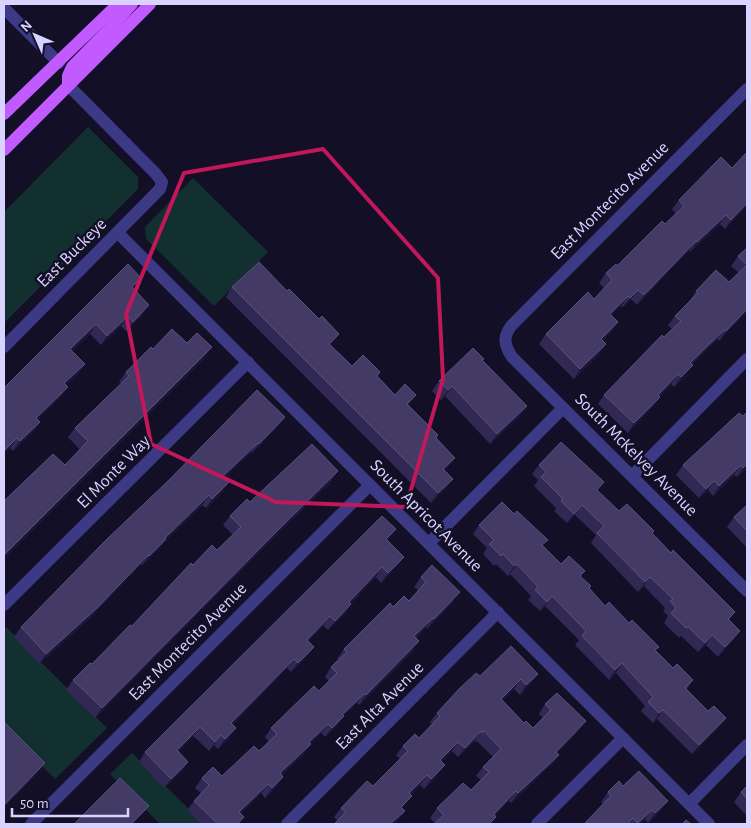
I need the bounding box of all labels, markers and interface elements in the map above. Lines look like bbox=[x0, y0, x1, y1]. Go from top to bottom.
north arrow bbox=[10, 10, 60, 60]
text: N bbox=[18, 18, 35, 35]
street label: East Montecito Avenue bbox=[548, 139, 672, 263]
street label: East Buckeye bbox=[34, 215, 110, 291]
street label: South McKelvey Avenue bbox=[571, 390, 701, 520]
street label: El Monte Way bbox=[74, 432, 154, 512]
street label: South Apricot Avenue bbox=[366, 456, 486, 576]
street label: East Montecito Avenue bbox=[126, 580, 250, 704]
street label: East Alta Avenue bbox=[332, 658, 428, 754]
scale bar bbox=[12, 786, 129, 818]
text: 50 m bbox=[20, 796, 49, 811]

